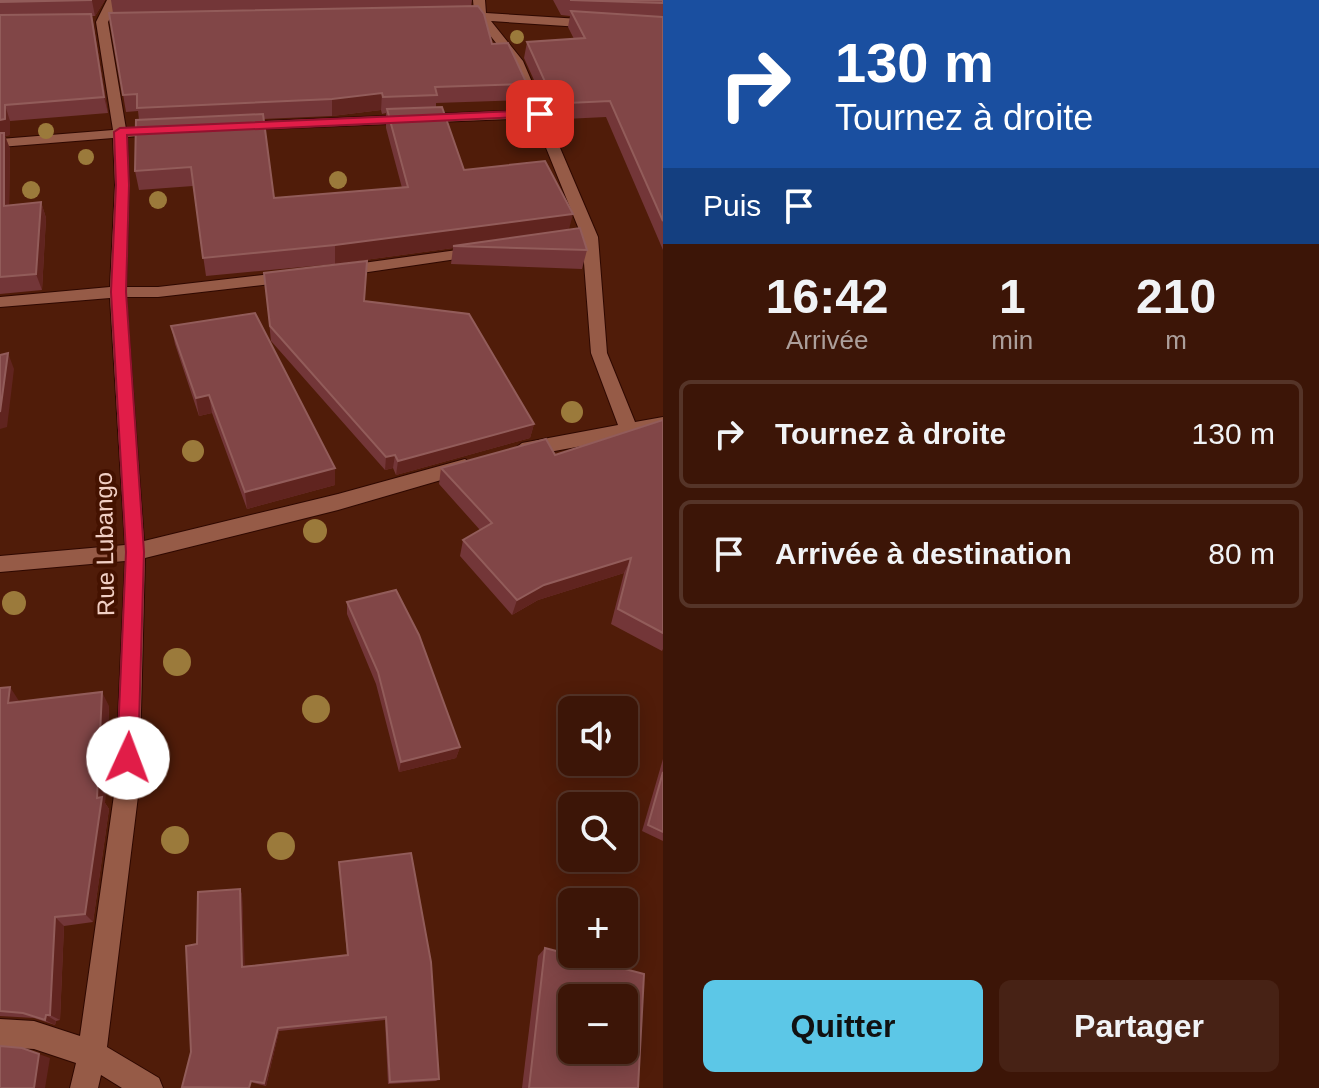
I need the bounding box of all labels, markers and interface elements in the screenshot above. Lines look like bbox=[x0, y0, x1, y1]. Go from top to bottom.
text: 130 m bbox=[835, 31, 994, 94]
icon: right bbox=[703, 32, 807, 136]
pin bbox=[506, 80, 574, 148]
icon: arrive bbox=[518, 92, 562, 136]
text: Tournez à droite bbox=[835, 97, 1093, 138]
icon: arrive bbox=[777, 184, 821, 228]
text: Puis bbox=[703, 189, 761, 222]
text: 16:42 bbox=[766, 270, 889, 323]
text: 1 bbox=[999, 270, 1026, 323]
text: 210 bbox=[1136, 270, 1216, 323]
text: Arrivée bbox=[786, 325, 868, 355]
text: min bbox=[991, 325, 1033, 355]
text: m bbox=[1165, 325, 1187, 355]
icon: right bbox=[707, 412, 751, 456]
text: Tournez à droite bbox=[775, 417, 1006, 450]
text: 130 m bbox=[1192, 417, 1275, 450]
street label: Rue Lubango bbox=[90, 472, 119, 616]
icon: arrive bbox=[707, 532, 751, 576]
text: Arrivée à destination bbox=[775, 537, 1072, 570]
text: 80 m bbox=[1208, 537, 1275, 570]
map controls bbox=[558, 696, 638, 1064]
button: sound bbox=[558, 696, 638, 776]
position arrow bbox=[86, 716, 170, 800]
button: search bbox=[558, 792, 638, 872]
button: + bbox=[558, 888, 638, 968]
button: Quitter bbox=[703, 980, 983, 1072]
button: Partager bbox=[999, 980, 1279, 1072]
button: − bbox=[558, 984, 638, 1064]

